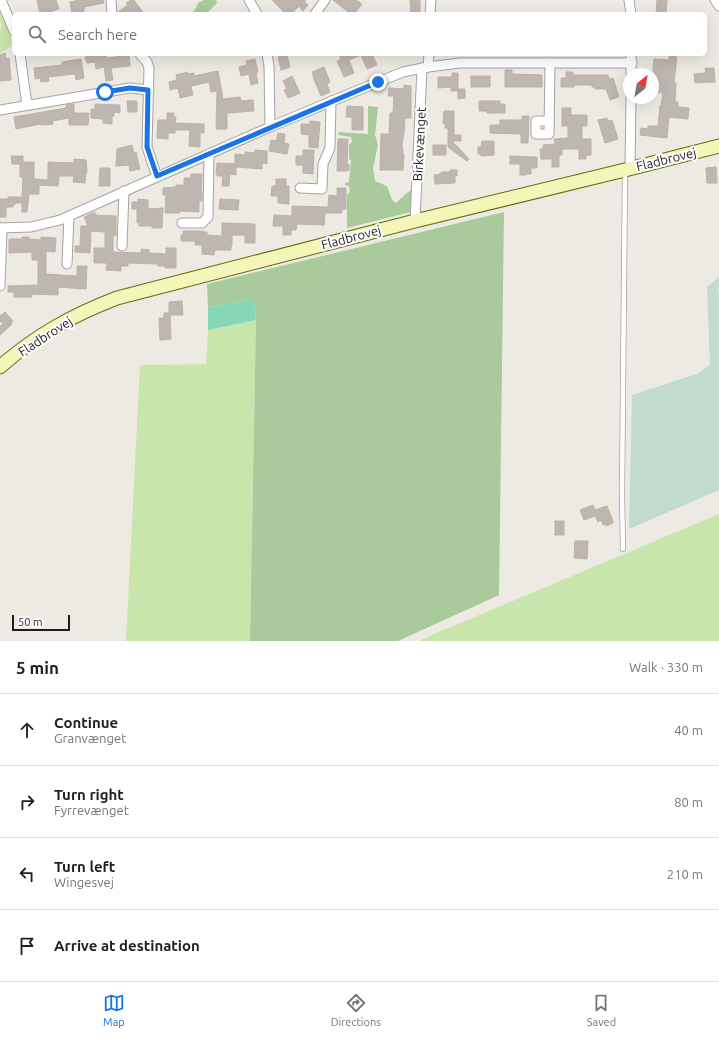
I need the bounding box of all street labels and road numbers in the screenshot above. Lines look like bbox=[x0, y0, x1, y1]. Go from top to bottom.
street label: Birkevænget bbox=[410, 106, 428, 182]
street label: Fladbrovej bbox=[635, 145, 697, 173]
street label: Fladbrovej bbox=[320, 222, 382, 252]
street label: Fladbrovej bbox=[15, 313, 75, 359]

